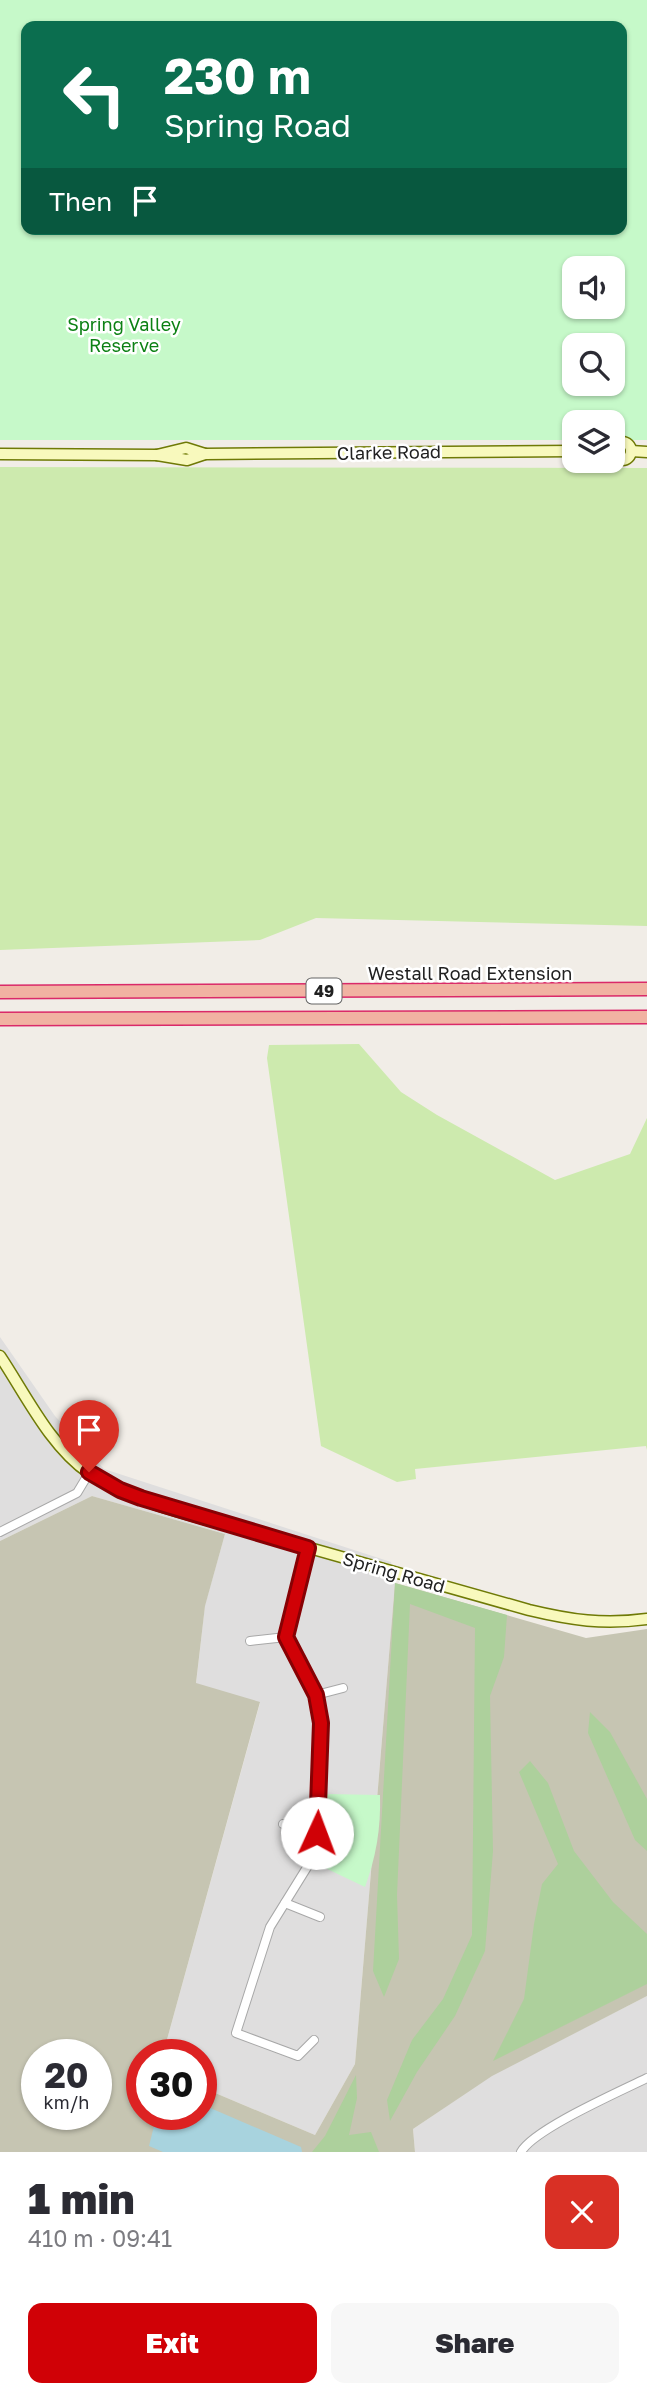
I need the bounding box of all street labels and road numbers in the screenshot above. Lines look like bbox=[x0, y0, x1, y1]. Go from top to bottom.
street label: Clarke Road bbox=[337, 440, 441, 464]
street label: Westall Road Extension bbox=[368, 962, 572, 984]
road number: 49 bbox=[306, 979, 342, 1004]
street label: Spring Road bbox=[340, 1547, 448, 1597]

